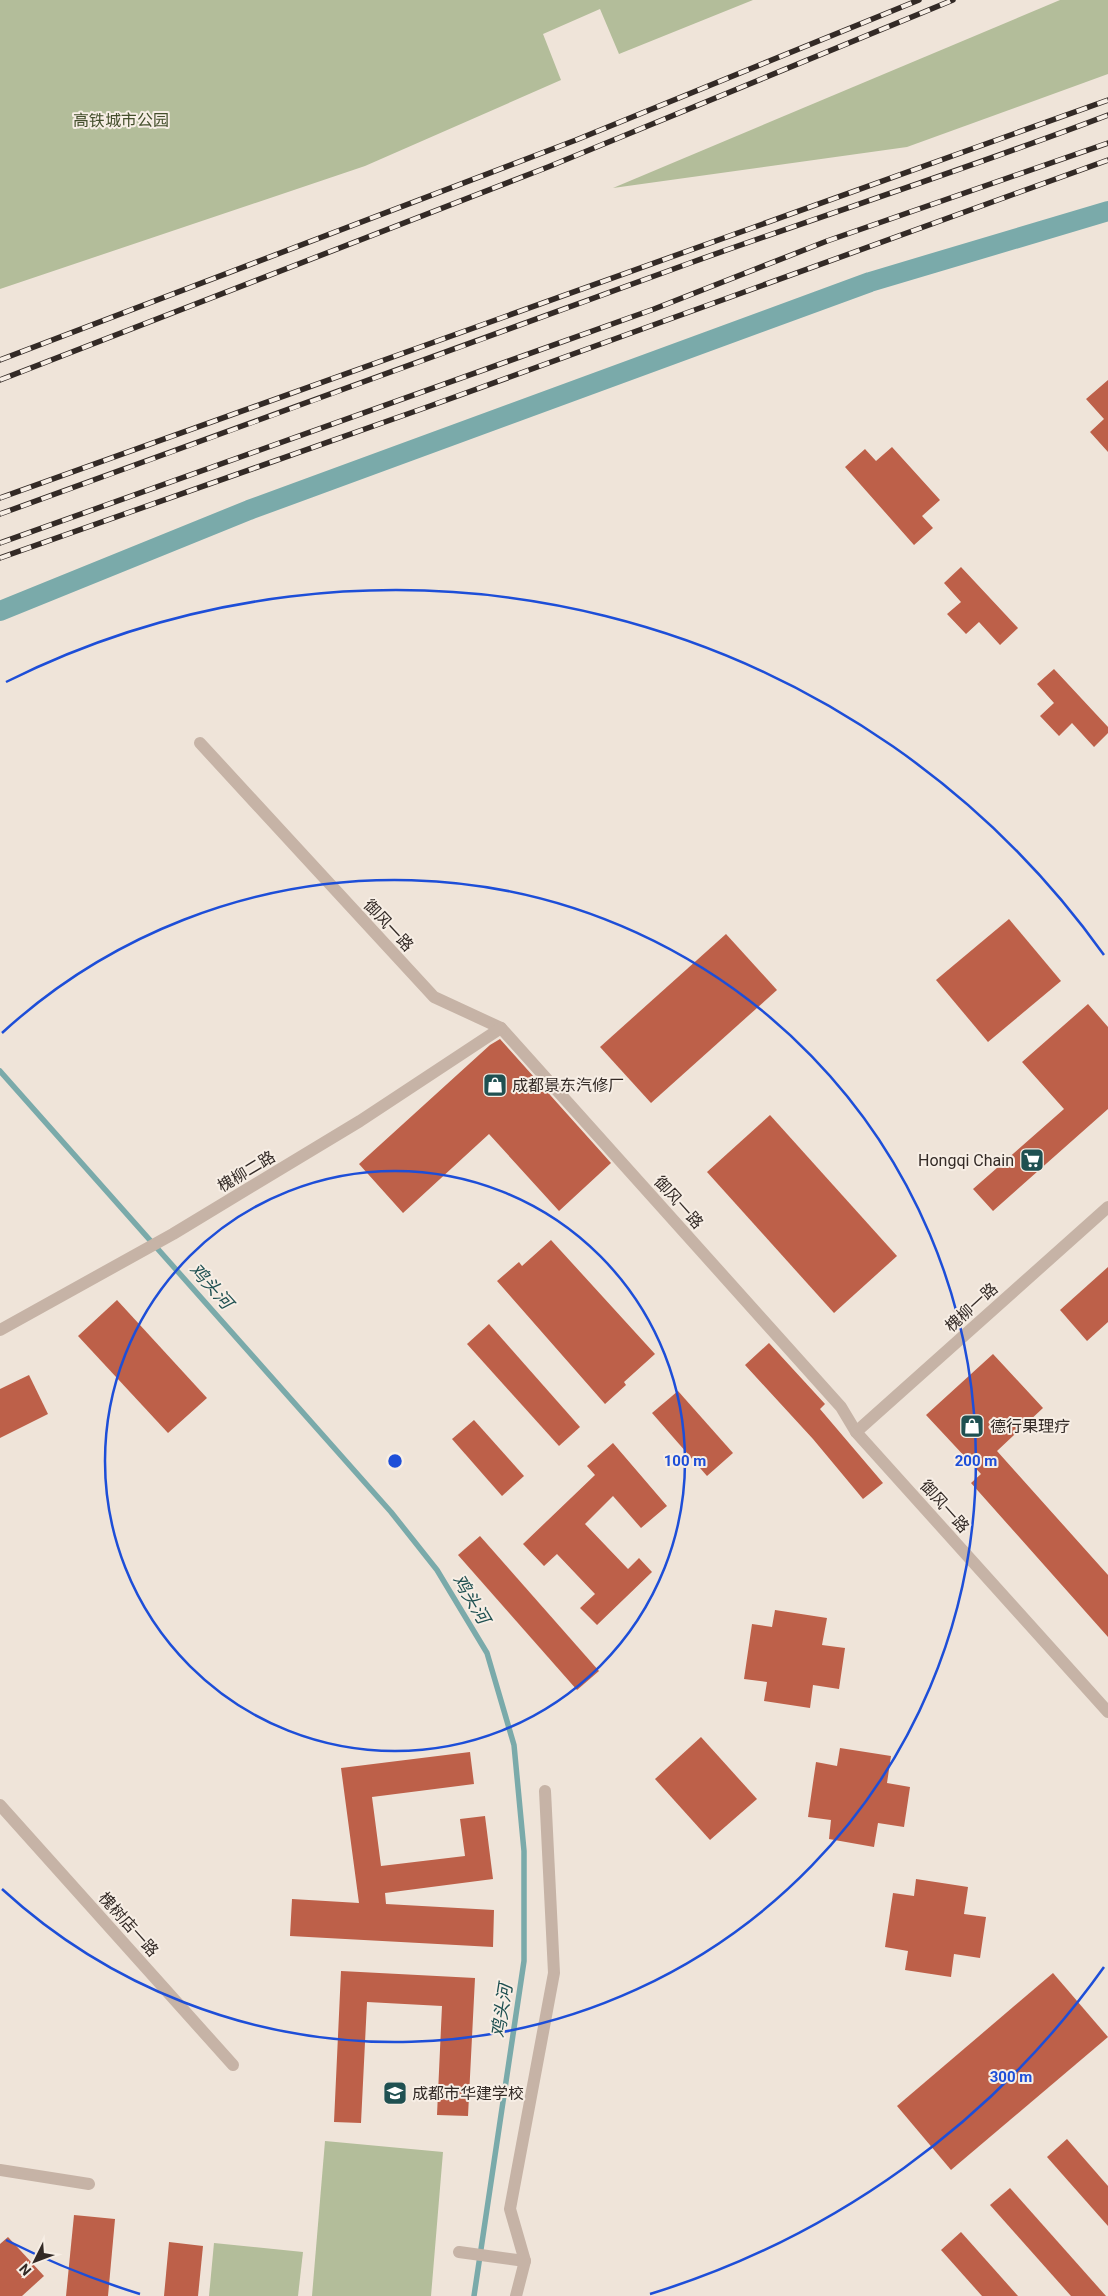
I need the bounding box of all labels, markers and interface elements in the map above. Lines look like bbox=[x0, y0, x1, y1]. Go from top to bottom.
park label: 高铁城市公园 bbox=[73, 111, 169, 130]
street label: 御风一路 bbox=[360, 895, 417, 955]
shop icon: 成都景东汽修厂 bbox=[482, 1072, 508, 1098]
place label: 成都景东汽修厂 bbox=[512, 1076, 624, 1095]
street label: 槐柳二路 bbox=[214, 1147, 279, 1196]
supermarket icon: Hongqi Chain bbox=[1019, 1147, 1045, 1173]
place label: Hongqi Chain bbox=[918, 1151, 1014, 1170]
street label: 御风一路 bbox=[650, 1172, 707, 1232]
water label: 鸡头河 bbox=[186, 1259, 239, 1315]
street label: 槐柳一路 bbox=[941, 1279, 1001, 1336]
shop icon: 德行果理疗 bbox=[959, 1413, 985, 1439]
place label: 德行果理疗 bbox=[990, 1417, 1070, 1436]
centre of rings bbox=[386, 1452, 404, 1470]
text: 100 m bbox=[664, 1452, 706, 1470]
text: 200 m bbox=[955, 1452, 997, 1470]
street label: 御风一路 bbox=[916, 1476, 973, 1536]
water label: 鸡头河 bbox=[449, 1570, 496, 1630]
street label: 槐树店一路 bbox=[95, 1888, 162, 1960]
water label: 鸡头河 bbox=[487, 1980, 517, 2039]
text: 300 m bbox=[990, 2068, 1032, 2086]
school or university icon: 成都市华建学校 bbox=[382, 2080, 408, 2106]
place label: 成都市华建学校 bbox=[412, 2084, 524, 2103]
north arrow bbox=[10, 2236, 60, 2286]
text: N bbox=[16, 2261, 35, 2279]

